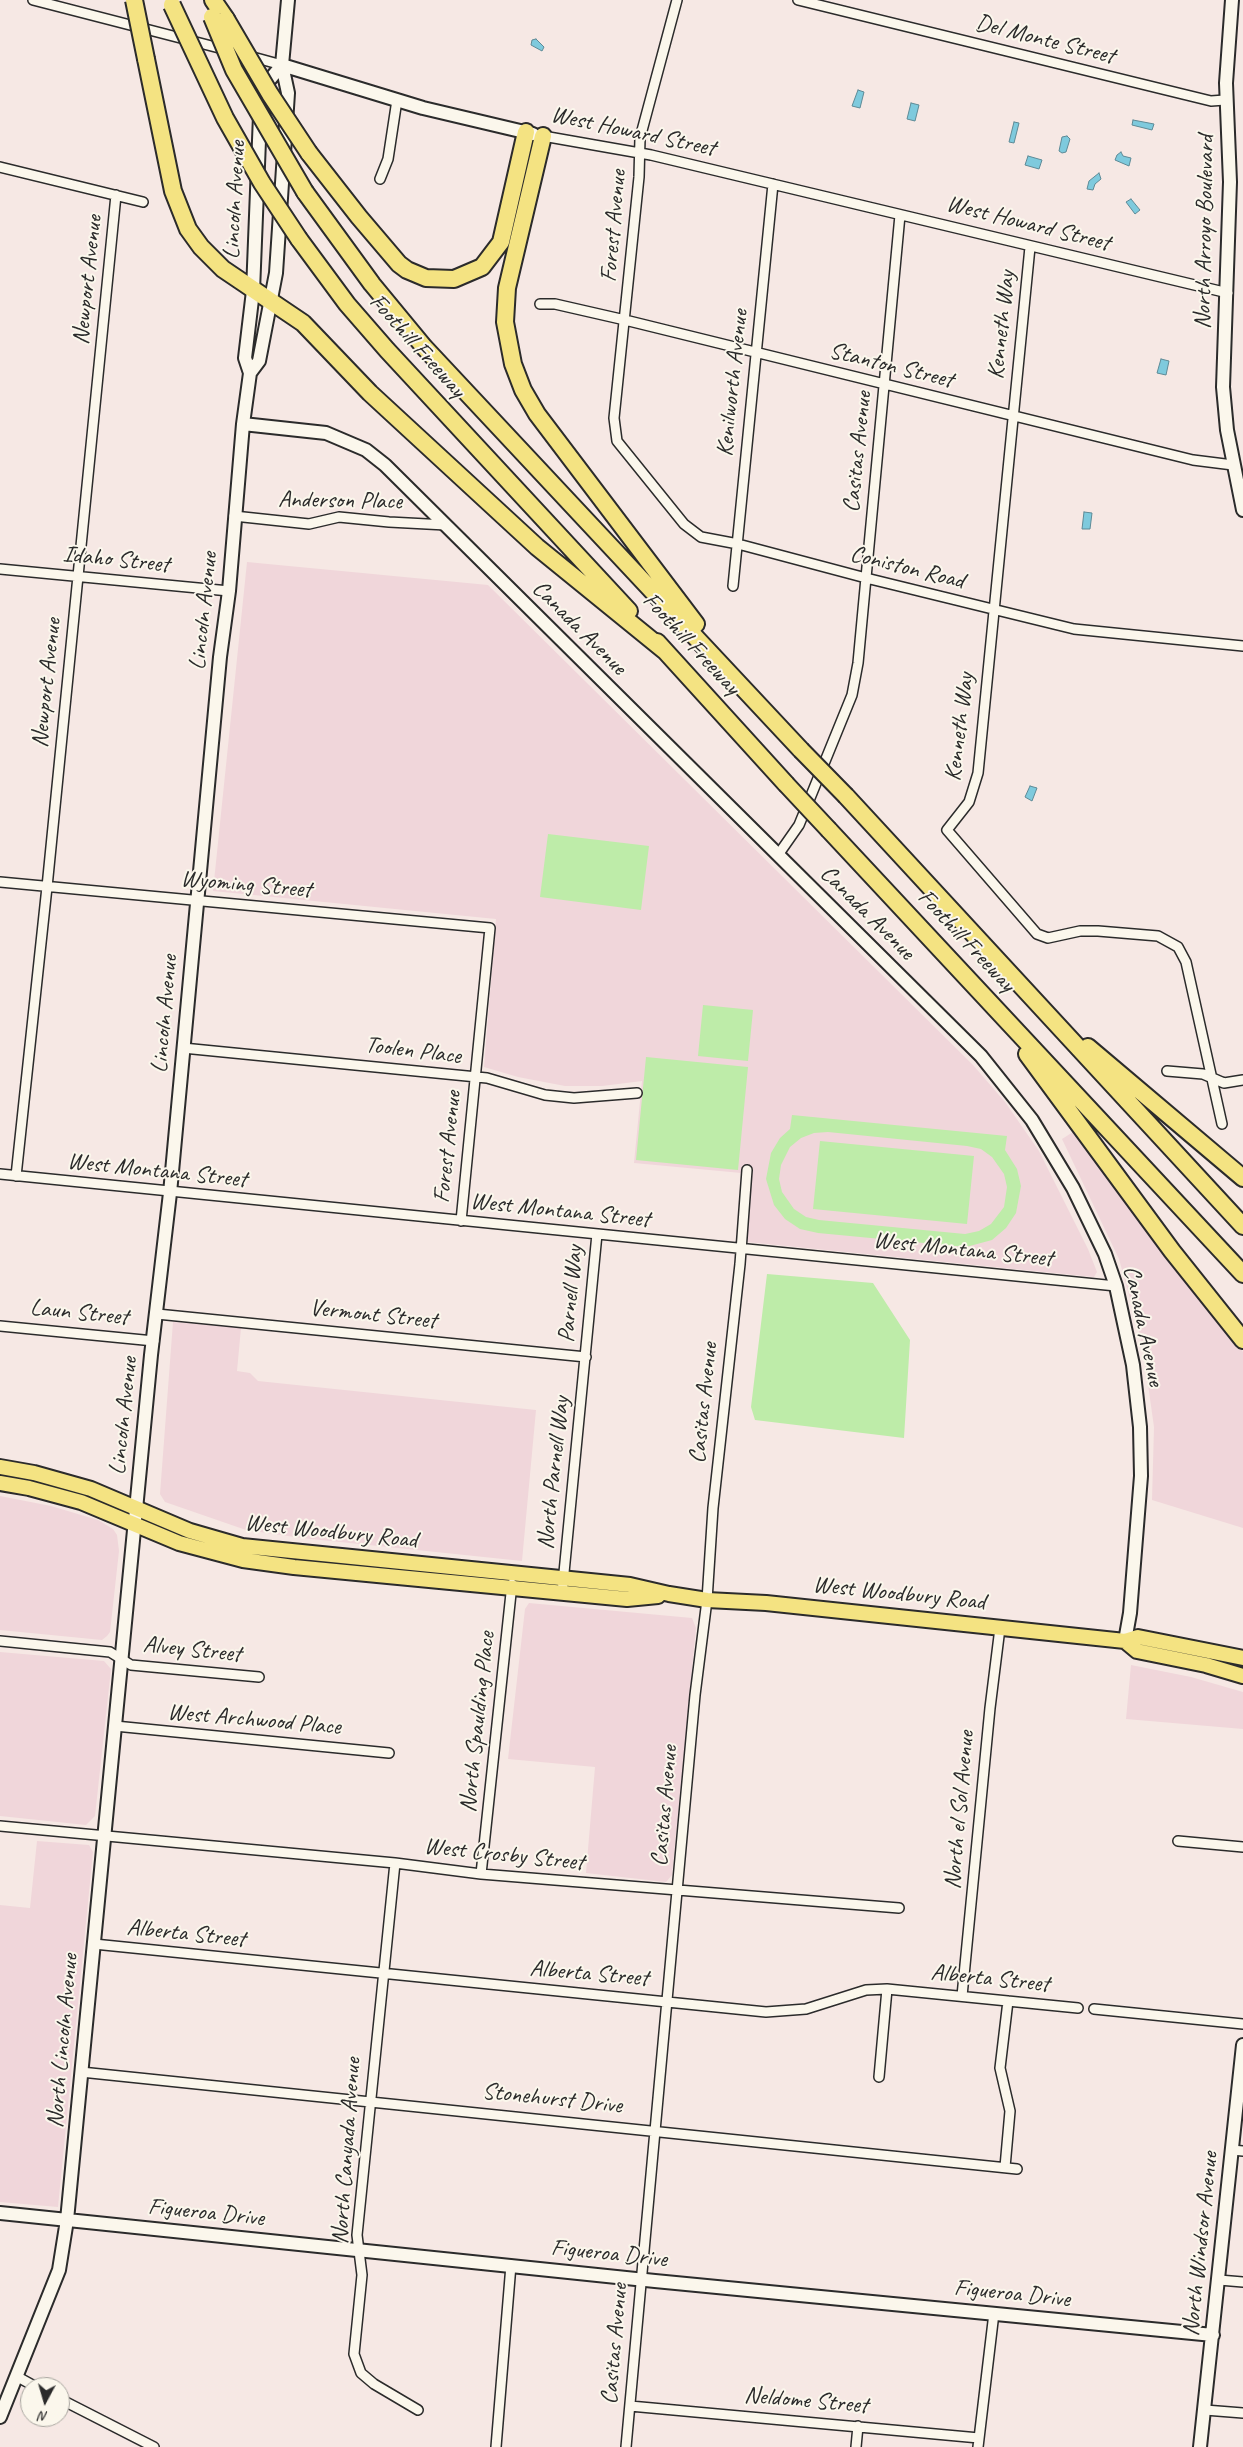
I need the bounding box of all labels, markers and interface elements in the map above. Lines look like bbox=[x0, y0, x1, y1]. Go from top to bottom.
street label: Del Monte Street bbox=[972, 9, 1118, 71]
street label: West Howard Street bbox=[548, 101, 718, 163]
street label: North Arroyo Boulevard bbox=[1189, 135, 1221, 329]
street label: Lincoln Avenue bbox=[218, 140, 252, 260]
street label: Forest Avenue bbox=[595, 169, 633, 283]
street label: West Howard Street bbox=[943, 190, 1113, 258]
street label: Newport Avenue bbox=[67, 214, 109, 346]
street label: Kenneth Way bbox=[982, 270, 1022, 380]
street label: Foothill Freeway bbox=[363, 288, 471, 404]
street label: Kenilworth Avenue bbox=[711, 308, 755, 458]
street label: Stanton Street bbox=[826, 337, 956, 395]
street label: Casitas Avenue bbox=[837, 390, 879, 514]
street label: Anderson Place bbox=[278, 486, 402, 516]
street label: Idaho Street bbox=[61, 540, 171, 580]
street label: Coniston Road bbox=[847, 540, 967, 596]
street label: Lincoln Avenue bbox=[183, 551, 225, 671]
street label: Canada Avenue bbox=[526, 575, 632, 681]
street label: Foothill Freeway bbox=[636, 587, 746, 701]
street label: Newport Avenue bbox=[26, 617, 68, 749]
street label: Kenneth Way bbox=[939, 671, 981, 783]
street label: Canada Avenue bbox=[814, 860, 920, 966]
street label: Wyoming Street bbox=[179, 865, 313, 905]
street label: Foothill Freeway bbox=[911, 884, 1021, 998]
street label: Lincoln Avenue bbox=[145, 954, 185, 1074]
street label: Toolen Place bbox=[363, 1031, 463, 1071]
street label: Forest Avenue bbox=[428, 1090, 468, 1204]
street label: West Montana Street bbox=[66, 1147, 248, 1195]
street label: West Montana Street bbox=[469, 1187, 651, 1235]
street label: West Montana Street bbox=[872, 1226, 1054, 1274]
street label: Parnell Way bbox=[552, 1244, 590, 1344]
street label: Canada Avenue bbox=[1116, 1263, 1170, 1389]
street label: Laun Street bbox=[29, 1294, 129, 1332]
street label: Vermont Street bbox=[308, 1294, 438, 1336]
street label: Casitas Avenue bbox=[683, 1341, 725, 1465]
street label: Lincoln Avenue bbox=[103, 1356, 145, 1476]
street label: North Parnell Way bbox=[532, 1395, 576, 1551]
street label: West Woodbury Road bbox=[243, 1509, 419, 1555]
street label: West Woodbury Road bbox=[811, 1571, 987, 1617]
street label: North Spaulding Place bbox=[454, 1630, 502, 1814]
street label: Alvey Street bbox=[142, 1631, 242, 1669]
street label: West Archwood Place bbox=[166, 1698, 342, 1742]
street label: North el Sol Avenue bbox=[939, 1730, 981, 1890]
street label: Casitas Avenue bbox=[645, 1744, 685, 1868]
street label: West Crosby Street bbox=[423, 1832, 585, 1878]
street label: Alberta Street bbox=[126, 1913, 246, 1955]
street label: North Lincoln Avenue bbox=[41, 1953, 85, 2129]
street label: Alberta Street bbox=[529, 1954, 649, 1994]
street label: Alberta Street bbox=[930, 1958, 1050, 2000]
street label: North Canyada Avenue bbox=[326, 2057, 368, 2245]
street label: Stonehurst Drive bbox=[481, 2077, 623, 2121]
street label: North Windsor Avenue bbox=[1177, 2150, 1225, 2338]
street label: Figueroa Drive bbox=[147, 2193, 265, 2233]
street label: Figueroa Drive bbox=[550, 2234, 668, 2274]
street label: Figueroa Drive bbox=[953, 2274, 1071, 2314]
street label: Casitas Avenue bbox=[595, 2282, 635, 2406]
north arrow bbox=[20, 2377, 70, 2427]
street label: Neldome Street bbox=[743, 2381, 869, 2421]
text: N bbox=[38, 2408, 49, 2425]

